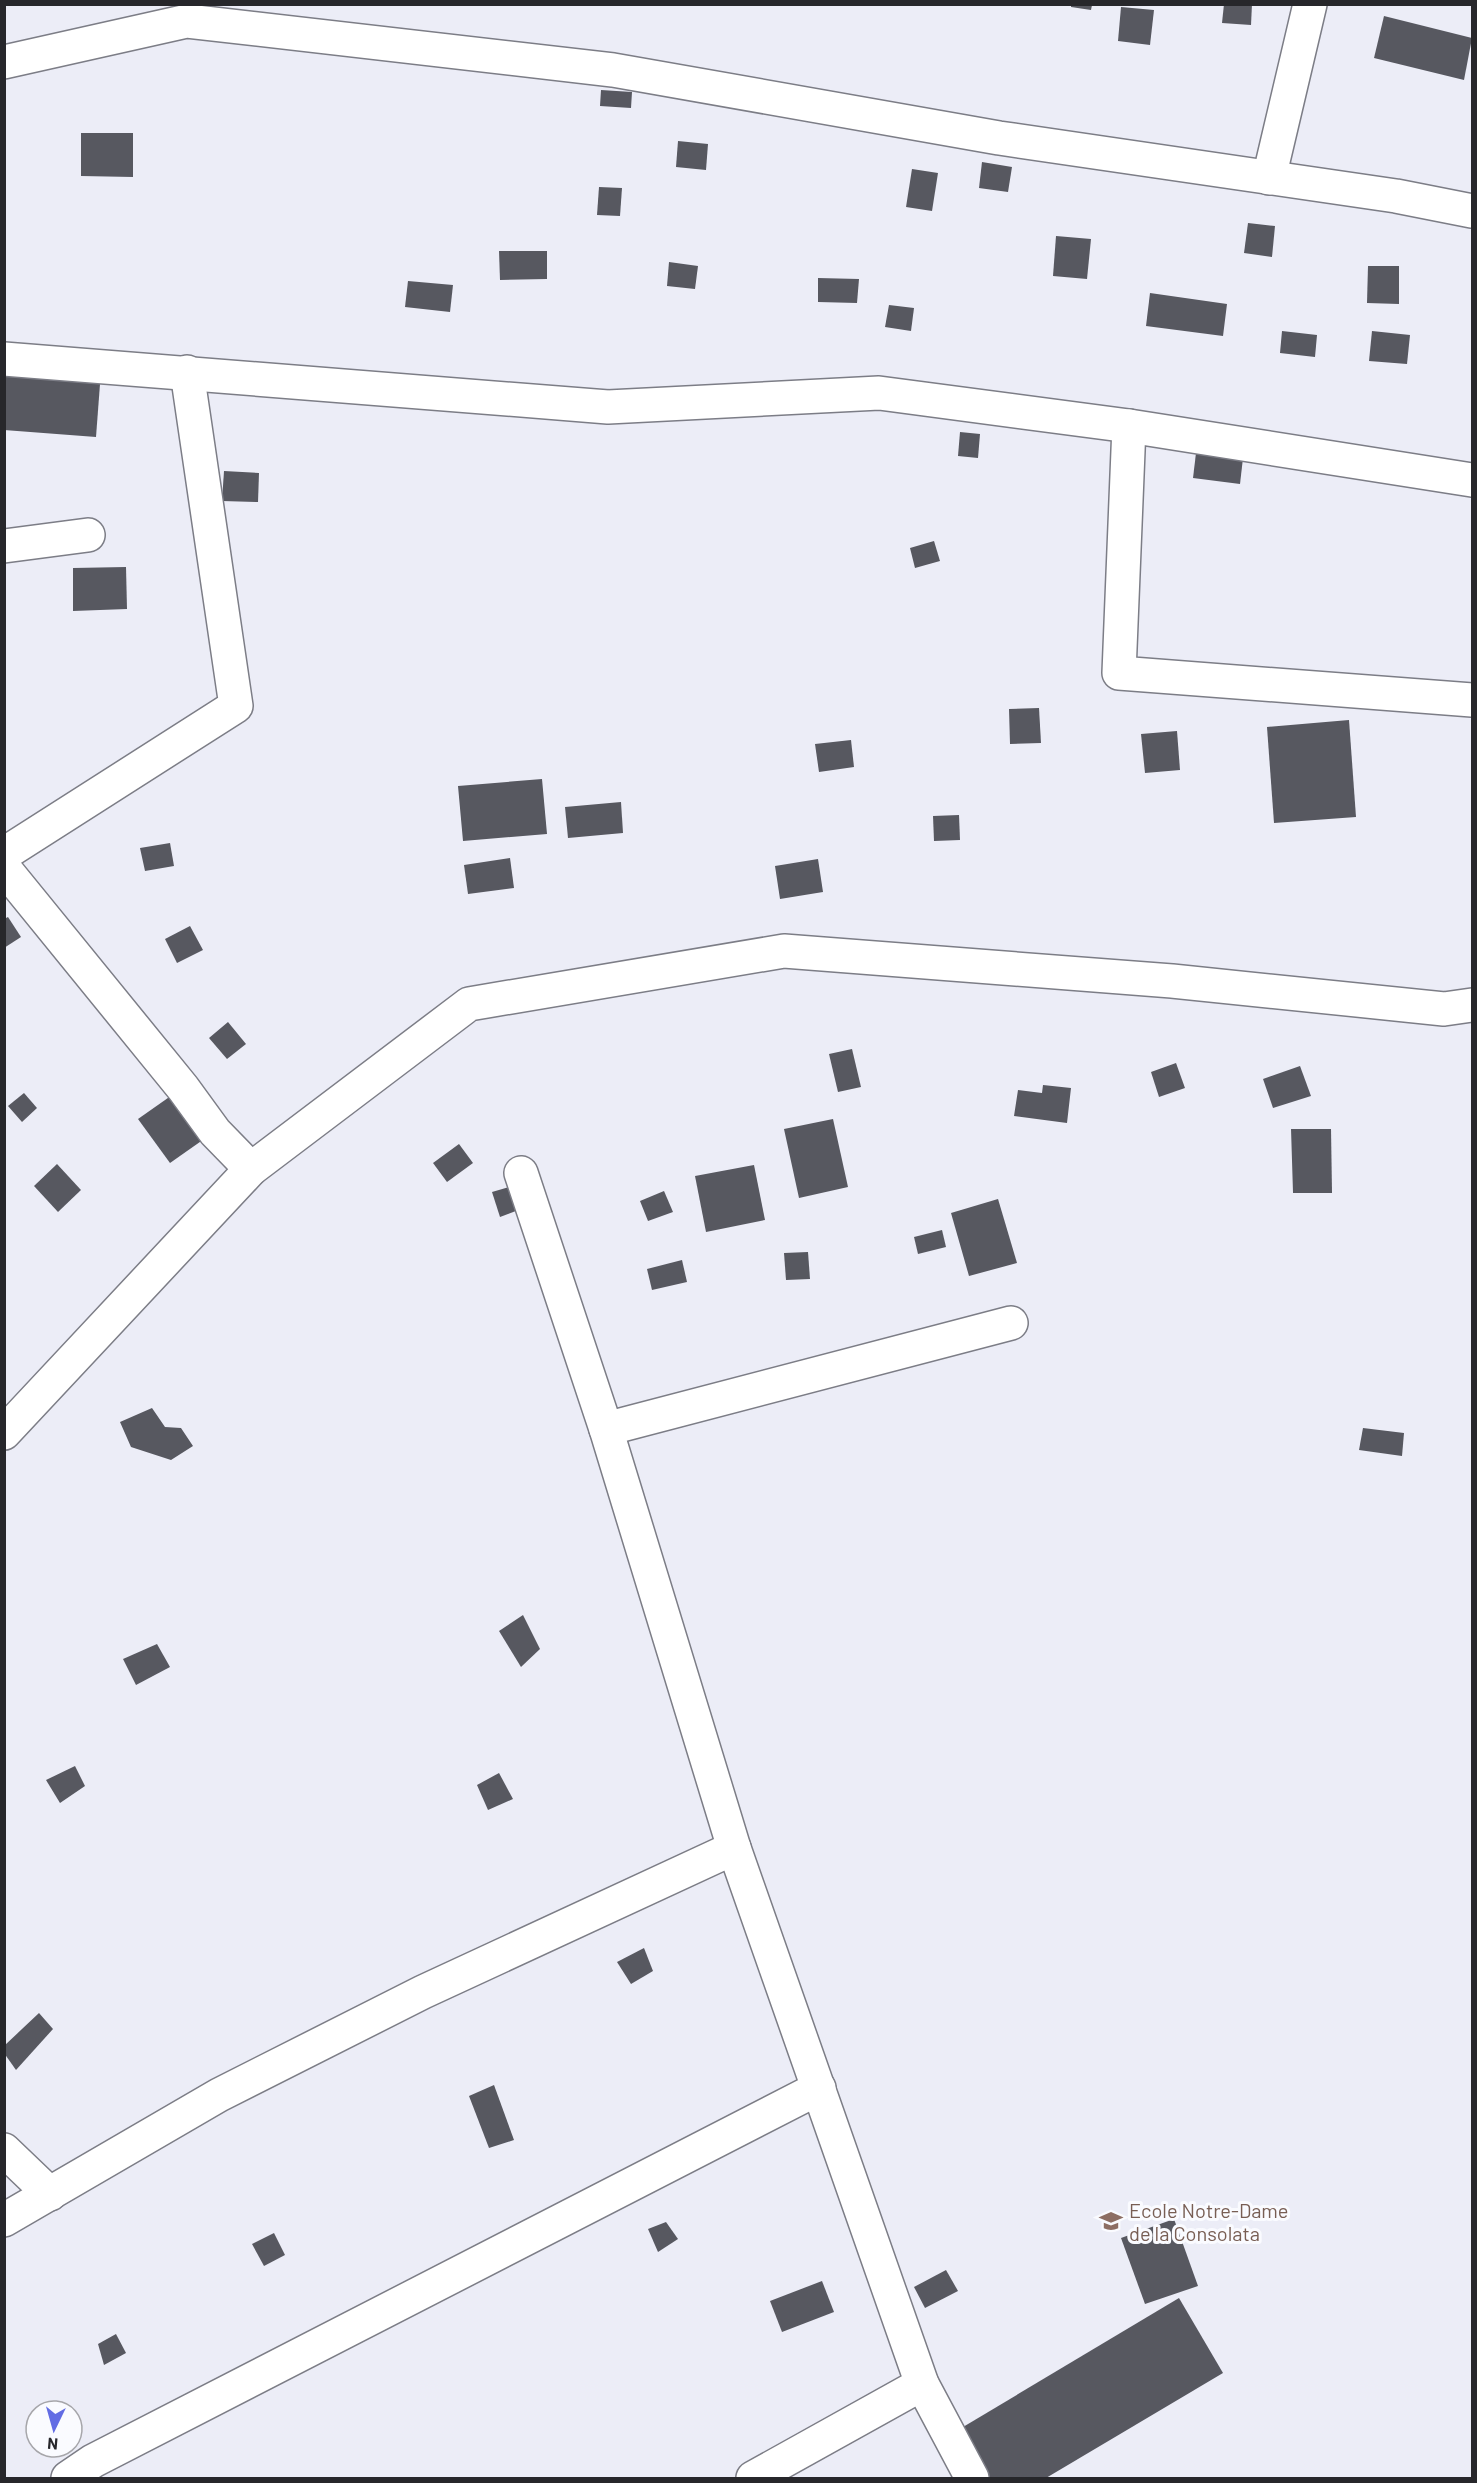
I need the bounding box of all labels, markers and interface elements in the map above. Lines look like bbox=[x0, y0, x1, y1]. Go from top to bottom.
place label: Ecole Notre-Dame de la Consolata bbox=[1129, 2198, 1288, 2245]
school or university icon: Ecole Notre-Dame de la Consolata bbox=[1098, 2208, 1124, 2234]
north arrow bbox=[24, 2399, 84, 2459]
text: N bbox=[47, 2435, 59, 2454]

